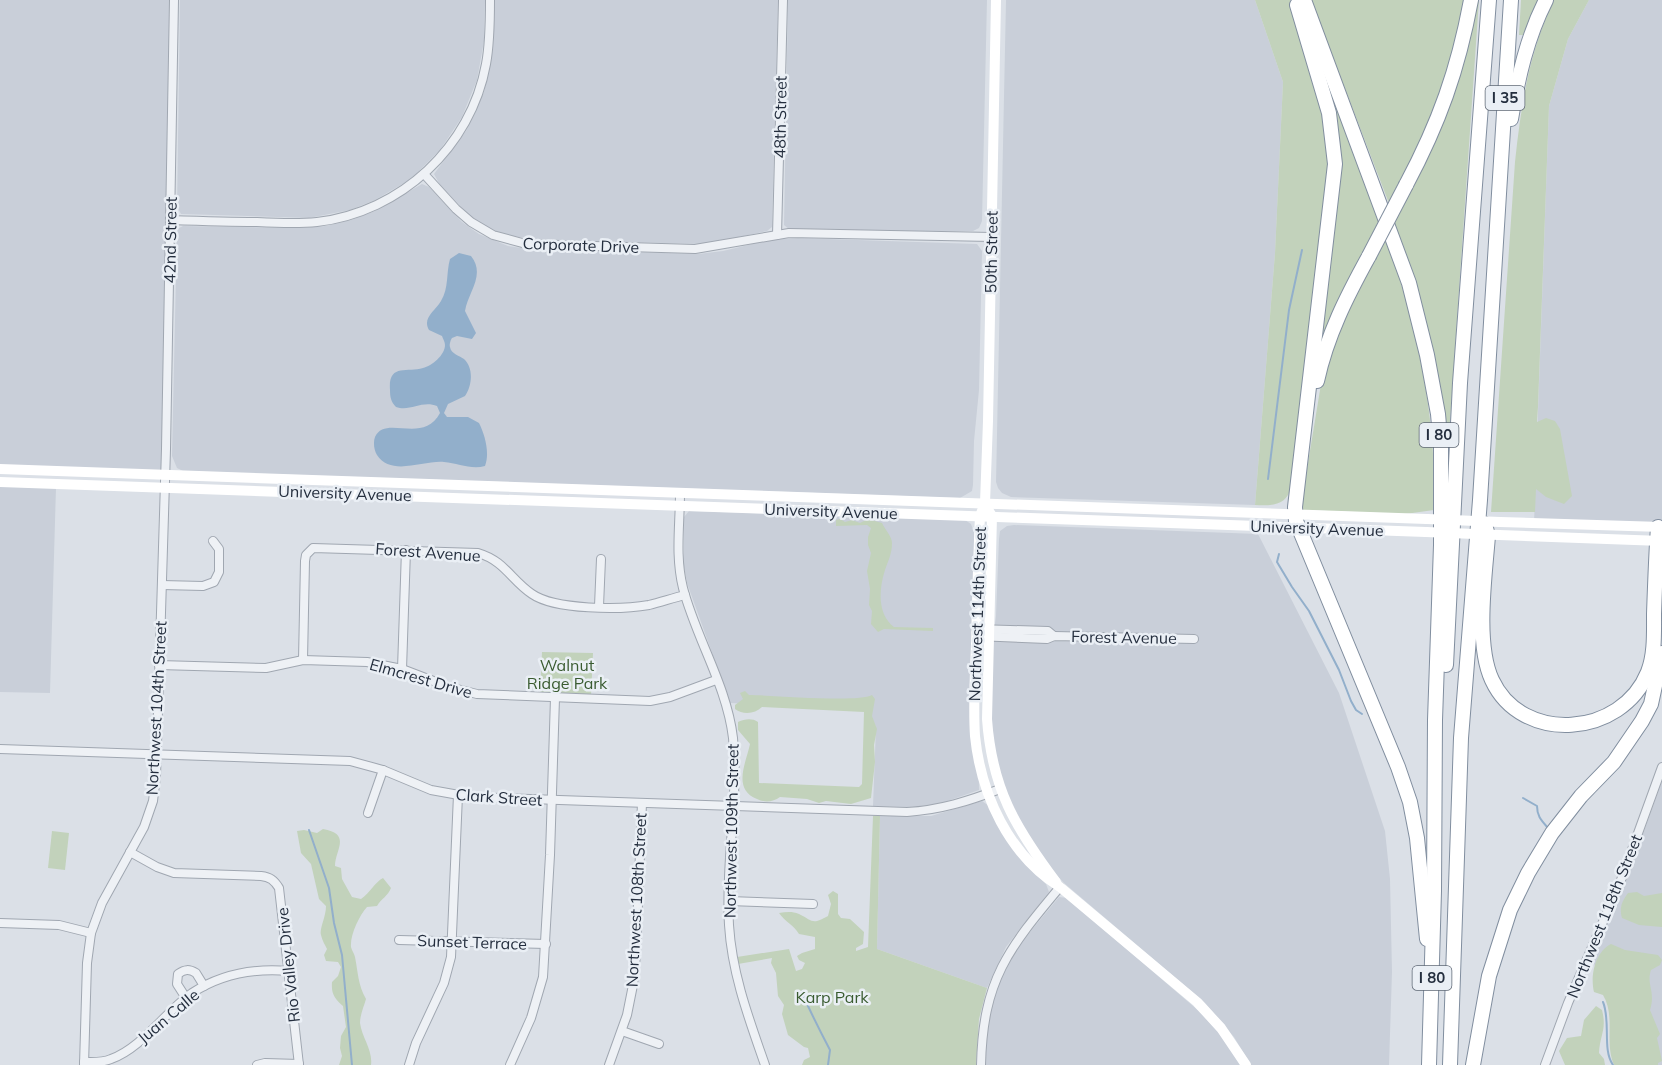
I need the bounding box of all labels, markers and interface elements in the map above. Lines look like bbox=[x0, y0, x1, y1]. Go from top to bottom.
street label: 48th Street bbox=[769, 75, 791, 158]
road number: I 35 bbox=[1486, 86, 1524, 110]
street label: 42nd Street bbox=[159, 196, 181, 283]
street label: 50th Street bbox=[980, 210, 1002, 293]
street label: Corporate Drive bbox=[522, 233, 640, 257]
road number: I 80 bbox=[1420, 423, 1458, 447]
street label: University Avenue bbox=[278, 481, 412, 505]
street label: University Avenue bbox=[764, 499, 898, 523]
street label: University Avenue bbox=[1250, 516, 1384, 540]
street label: Northwest 114th Street bbox=[964, 526, 990, 702]
street label: Forest Avenue bbox=[375, 538, 481, 566]
street label: Northwest 104th Street bbox=[141, 620, 171, 796]
street label: Forest Avenue bbox=[1071, 626, 1177, 648]
street label: Elmcrest Drive bbox=[367, 654, 475, 702]
park label: Walnut Ridge Park bbox=[527, 655, 608, 693]
street label: Northwest 109th Street bbox=[719, 743, 743, 918]
street label: Clark Street bbox=[455, 784, 543, 810]
street label: Northwest 108th Street bbox=[621, 812, 651, 988]
street label: Northwest 118th Street bbox=[1562, 831, 1646, 1001]
street label: Rio Valley Drive bbox=[272, 906, 304, 1024]
street label: Sunset Terrace bbox=[417, 930, 527, 954]
road number: I 80 bbox=[1412, 966, 1452, 990]
street label: Juan Calle bbox=[133, 984, 203, 1048]
park label: Karp Park bbox=[795, 987, 869, 1007]

